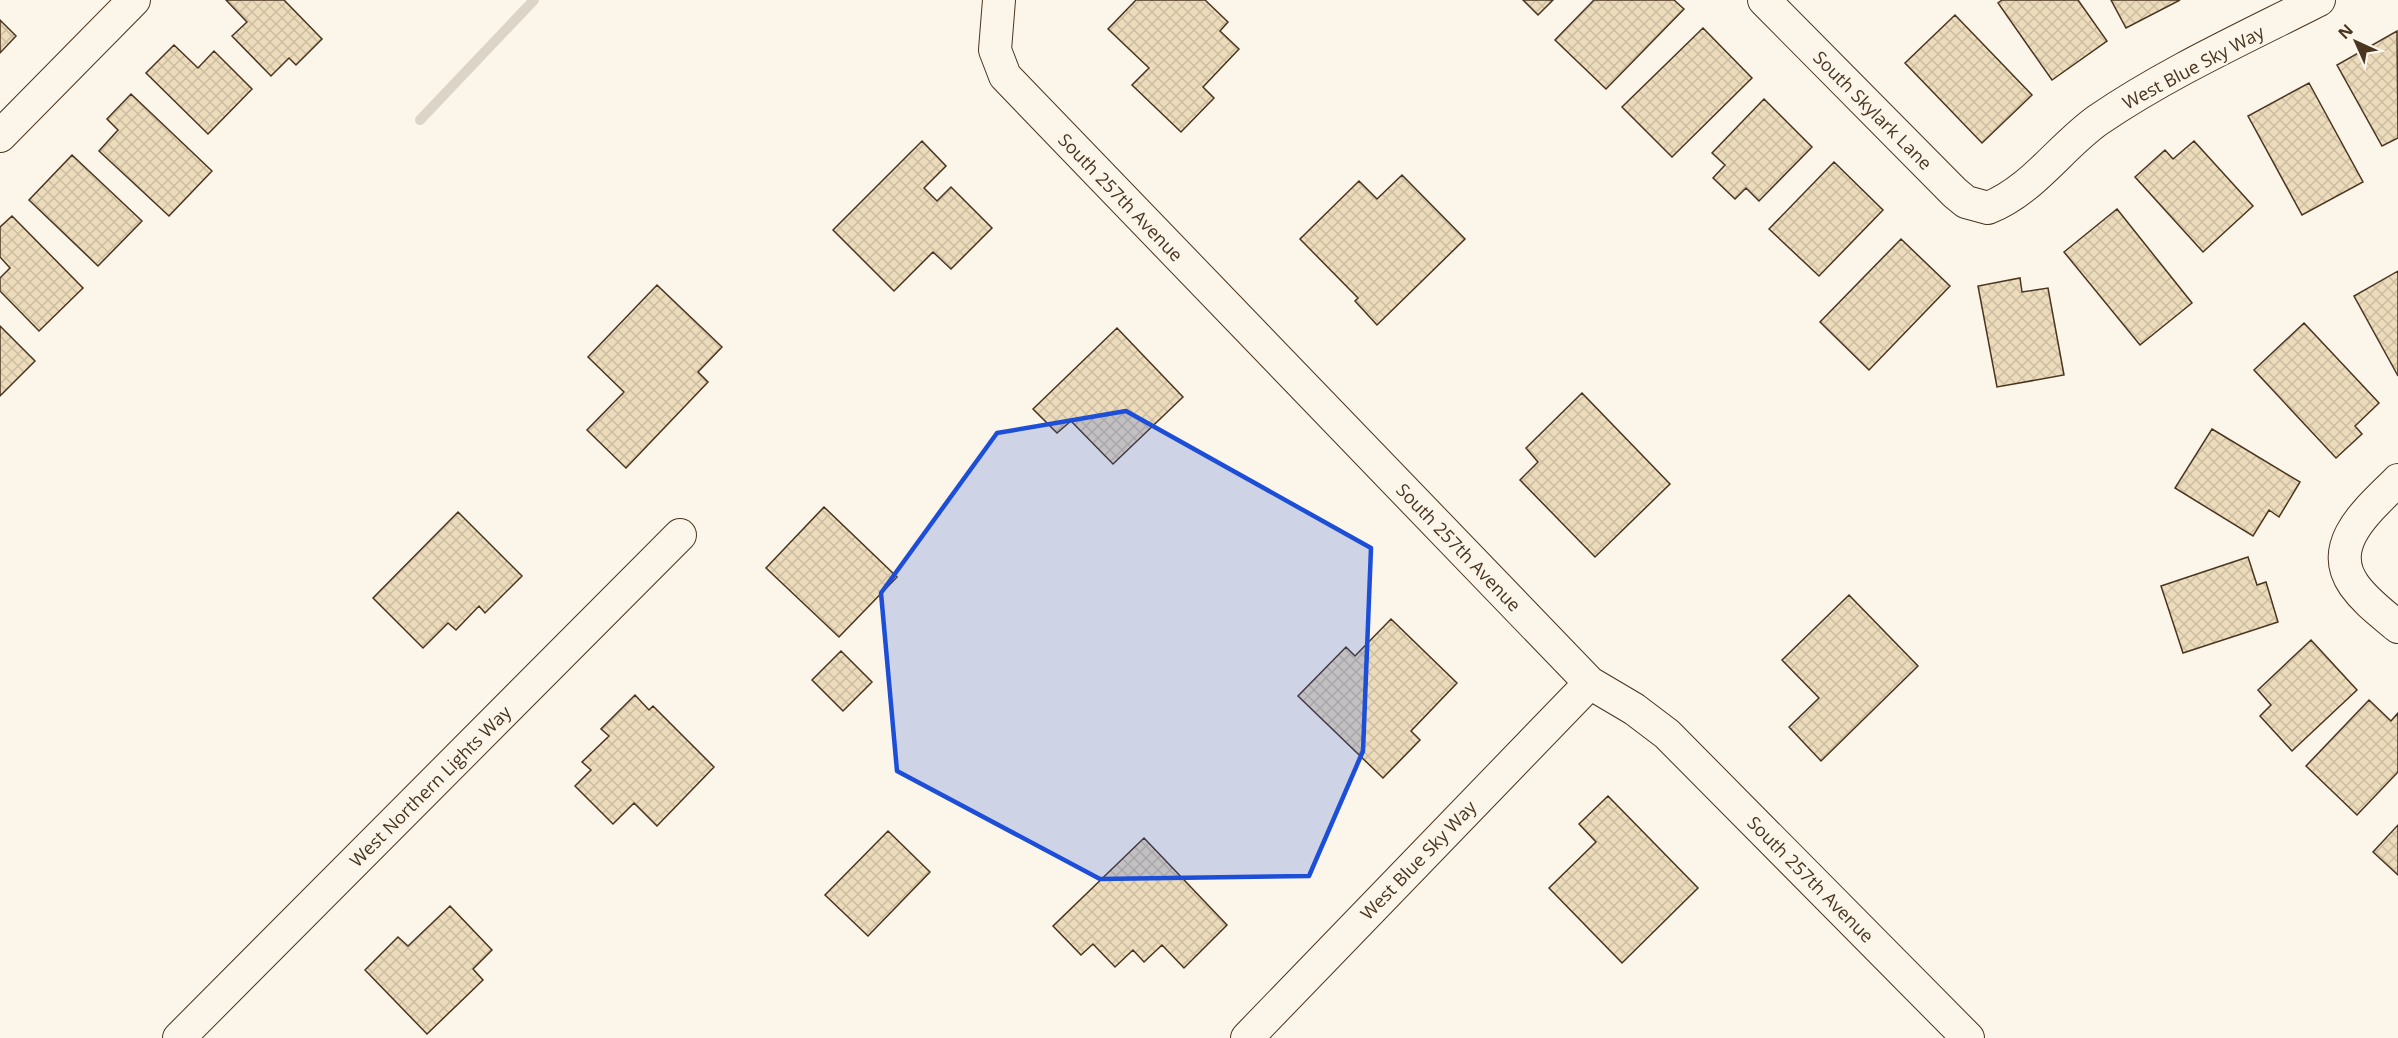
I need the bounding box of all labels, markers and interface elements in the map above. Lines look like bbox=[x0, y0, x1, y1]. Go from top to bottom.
north arrow bbox=[2326, 12, 2386, 72]
street label: West Blue Sky Way bbox=[2118, 19, 2269, 114]
text: N bbox=[2333, 19, 2358, 44]
street label: South Skylark Lane bbox=[1808, 45, 1938, 175]
street label: South 257th Avenue bbox=[1053, 128, 1189, 266]
street label: South 257th Avenue bbox=[1391, 478, 1527, 616]
street label: West Northern Lights Way bbox=[344, 699, 517, 872]
street label: West Blue Sky Way bbox=[1355, 794, 1482, 925]
street label: South 257th Avenue bbox=[1743, 811, 1879, 947]

